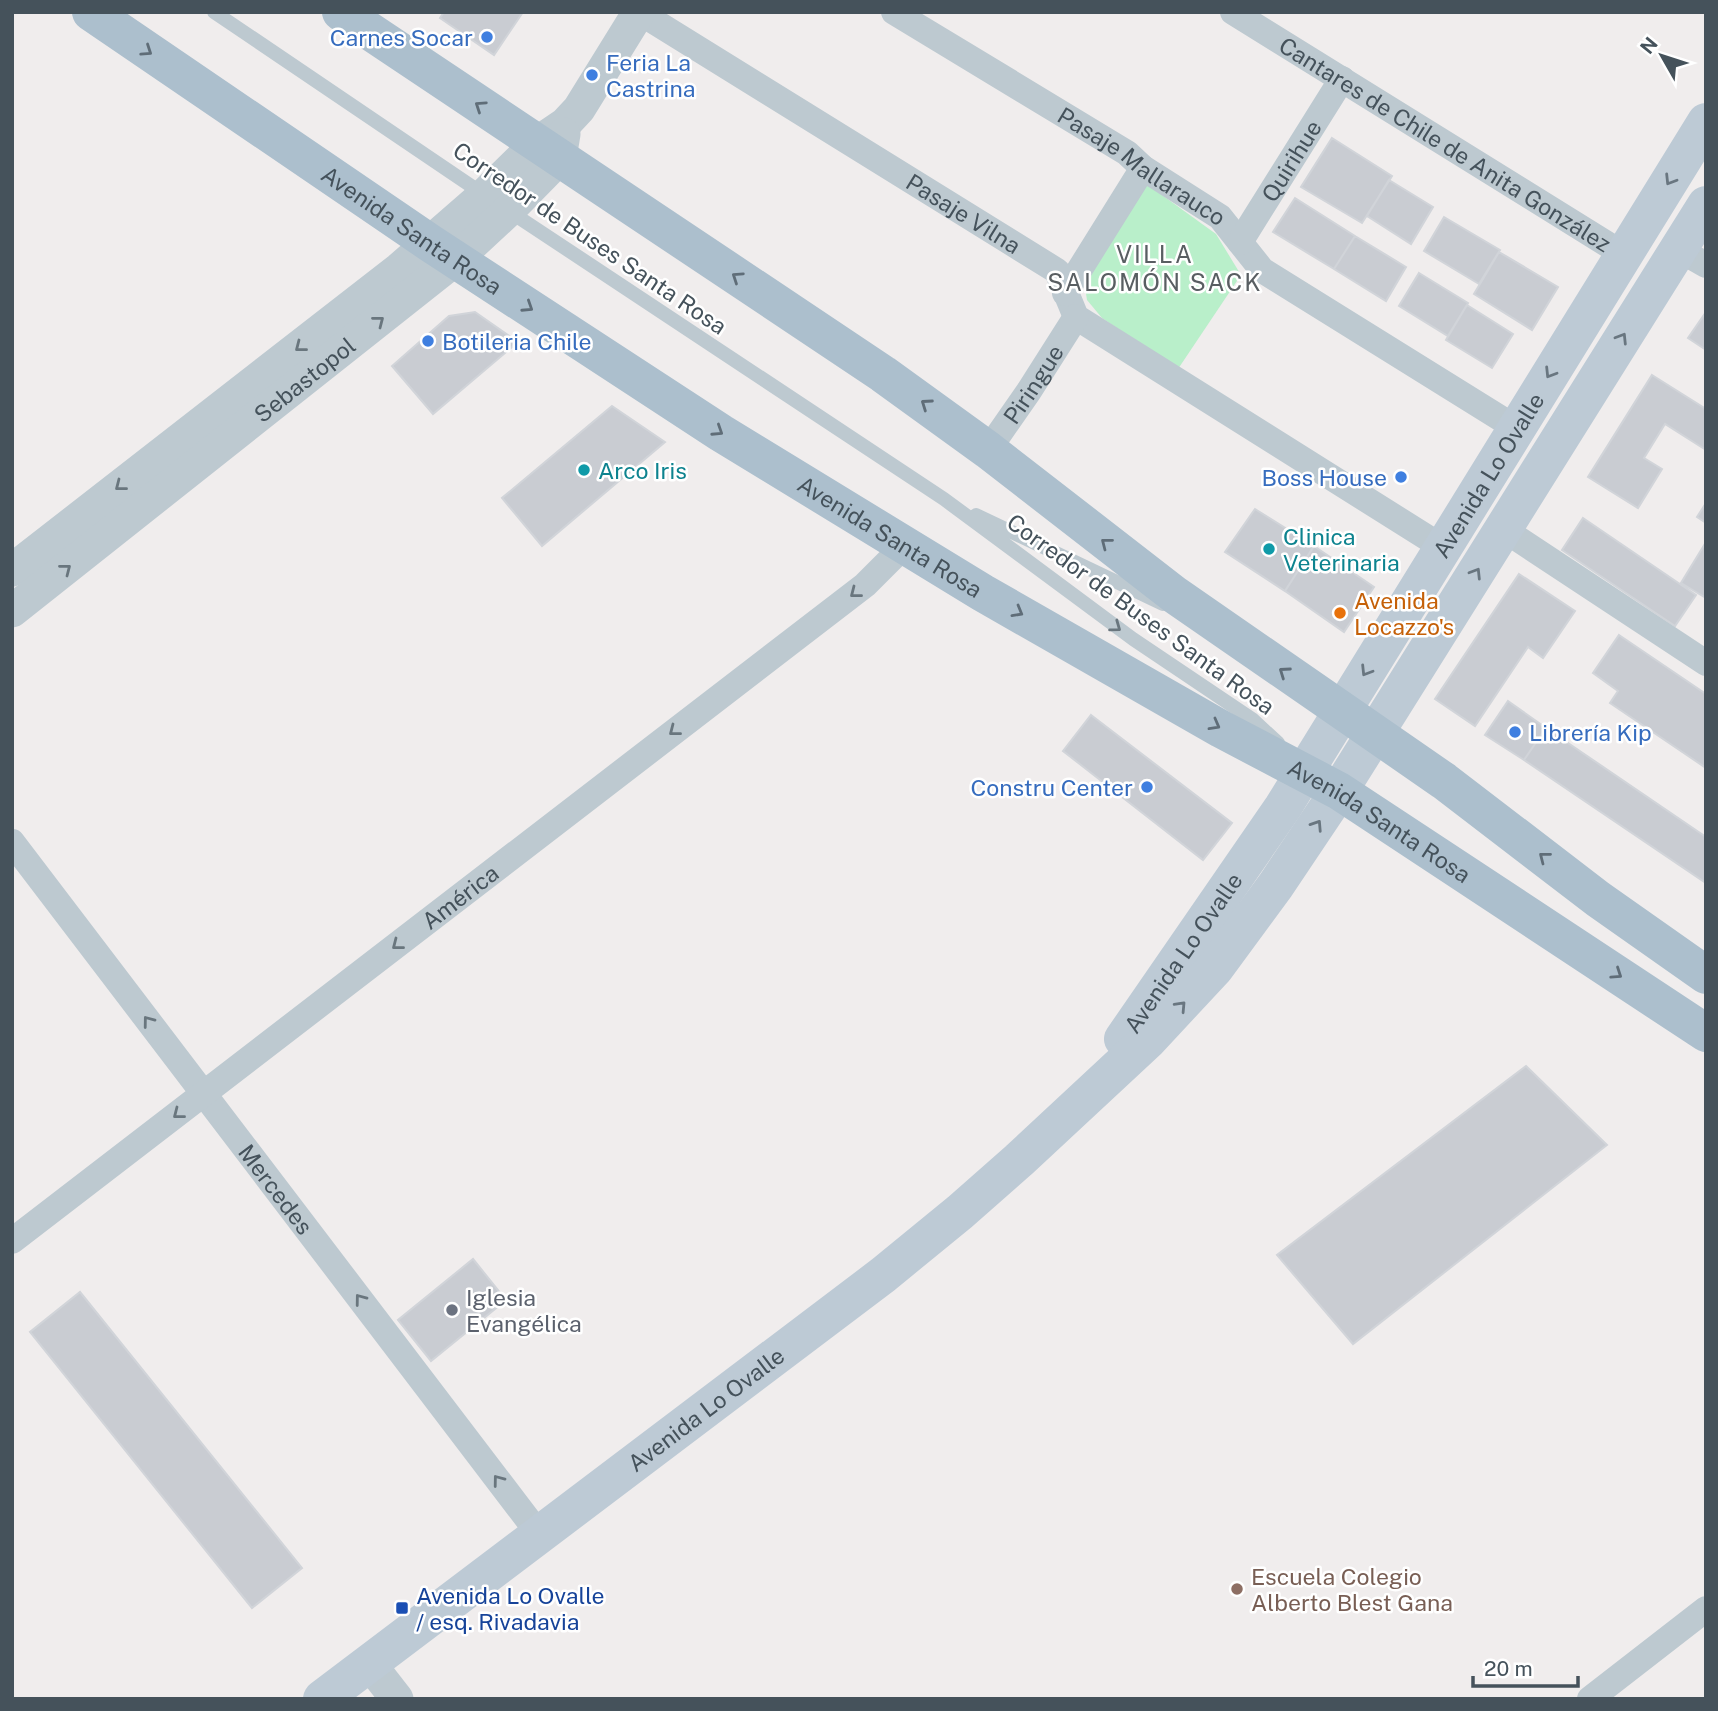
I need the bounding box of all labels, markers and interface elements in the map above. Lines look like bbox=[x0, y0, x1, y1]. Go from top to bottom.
north arrow bbox=[1627, 21, 1697, 91]
place label: Carnes Socar bbox=[330, 24, 473, 51]
marker: Carnes Socar bbox=[479, 29, 495, 45]
street label: Cantares de Chile de Anita González bbox=[1275, 31, 1616, 257]
text: N bbox=[1636, 33, 1662, 58]
one-way arrow bbox=[139, 42, 152, 55]
place label: Feria La Castrina bbox=[606, 49, 695, 102]
marker: Feria La Castrina bbox=[584, 67, 600, 83]
one-way arrow bbox=[474, 101, 487, 114]
street label: Pasaje Mallarauco bbox=[1053, 101, 1231, 231]
street label: Quirihue bbox=[1255, 115, 1327, 206]
street label: Corredor de Buses Santa Rosa bbox=[448, 136, 732, 340]
street label: Avenida Santa Rosa bbox=[317, 160, 507, 300]
street label: Pasaje Vilna bbox=[902, 168, 1026, 259]
one-way arrow bbox=[1665, 172, 1678, 185]
district label: VILLA SALOMÓN SACK bbox=[1047, 240, 1263, 296]
one-way arrow bbox=[732, 273, 745, 285]
one-way arrow bbox=[520, 299, 533, 311]
one-way arrow bbox=[371, 317, 384, 330]
place label: Botileria Chile bbox=[442, 328, 592, 355]
street label: Sebastopol bbox=[248, 331, 360, 428]
marker: Botileria Chile bbox=[420, 333, 436, 349]
one-way arrow bbox=[1614, 333, 1627, 346]
one-way arrow bbox=[295, 338, 307, 351]
street label: Piringue bbox=[997, 339, 1069, 429]
one-way arrow bbox=[1545, 366, 1558, 379]
street label: Avenida Lo Ovalle bbox=[1427, 388, 1549, 562]
one-way arrow bbox=[921, 400, 934, 412]
one-way arrow bbox=[711, 423, 724, 436]
place label: Arco Iris bbox=[598, 457, 687, 484]
marker: Arco Iris bbox=[576, 462, 592, 478]
place label: Boss House bbox=[1261, 464, 1387, 491]
marker: Boss House bbox=[1393, 469, 1409, 485]
street label: Avenida Santa Rosa bbox=[793, 470, 987, 603]
one-way arrow bbox=[115, 478, 128, 491]
street label: Corredor de Buses Santa Rosa bbox=[1002, 508, 1280, 720]
place label: Clinica Veterinaria bbox=[1283, 523, 1400, 576]
one-way arrow bbox=[1101, 538, 1114, 551]
marker: Clinica Veterinaria bbox=[1261, 541, 1277, 557]
one-way arrow bbox=[58, 564, 70, 577]
one-way arrow bbox=[1467, 567, 1480, 580]
one-way arrow bbox=[850, 584, 862, 597]
place label: Avenida Locazzo's bbox=[1354, 587, 1454, 640]
one-way arrow bbox=[1010, 604, 1023, 617]
marker: Avenida Locazzo's bbox=[1332, 605, 1348, 621]
one-way arrow bbox=[1108, 619, 1121, 631]
one-way arrow bbox=[1361, 663, 1374, 676]
one-way arrow bbox=[1279, 668, 1292, 680]
one-way arrow bbox=[1208, 717, 1220, 730]
place label: Librería Kip bbox=[1529, 719, 1652, 746]
one-way arrow bbox=[670, 723, 682, 736]
marker: Librería Kip bbox=[1507, 724, 1523, 740]
street label: Avenida Santa Rosa bbox=[1283, 753, 1476, 888]
place label: Constru Center bbox=[971, 774, 1133, 801]
marker: Constru Center bbox=[1139, 779, 1155, 795]
one-way arrow bbox=[1309, 820, 1321, 833]
one-way arrow bbox=[1540, 852, 1552, 865]
street label: América bbox=[416, 859, 503, 934]
street label: Avenida Lo Ovalle bbox=[1118, 867, 1247, 1038]
one-way arrow bbox=[392, 936, 405, 949]
one-way arrow bbox=[1609, 966, 1622, 979]
one-way arrow bbox=[1172, 1002, 1185, 1015]
one-way arrow bbox=[144, 1016, 157, 1028]
one-way arrow bbox=[173, 1105, 186, 1118]
street label: Mercedes bbox=[233, 1139, 319, 1239]
place label: Iglesia Evangélica bbox=[466, 1284, 582, 1337]
one-way arrow bbox=[356, 1294, 369, 1307]
marker: Iglesia Evangélica bbox=[444, 1302, 460, 1318]
street label: Avenida Lo Ovalle bbox=[622, 1341, 789, 1477]
one-way arrow bbox=[494, 1475, 506, 1488]
place label: Escuela Colegio Alberto Blest Gana bbox=[1251, 1563, 1453, 1616]
marker: Escuela Colegio Alberto Blest Gana bbox=[1229, 1581, 1245, 1597]
place label: Avenida Lo Ovalle / esq. Rivadavia bbox=[416, 1582, 605, 1635]
marker: Avenida Lo Ovalle / esq. Rivadavia bbox=[394, 1600, 410, 1616]
scale bar bbox=[1473, 1644, 1578, 1688]
text: 20 m bbox=[1484, 1656, 1533, 1681]

